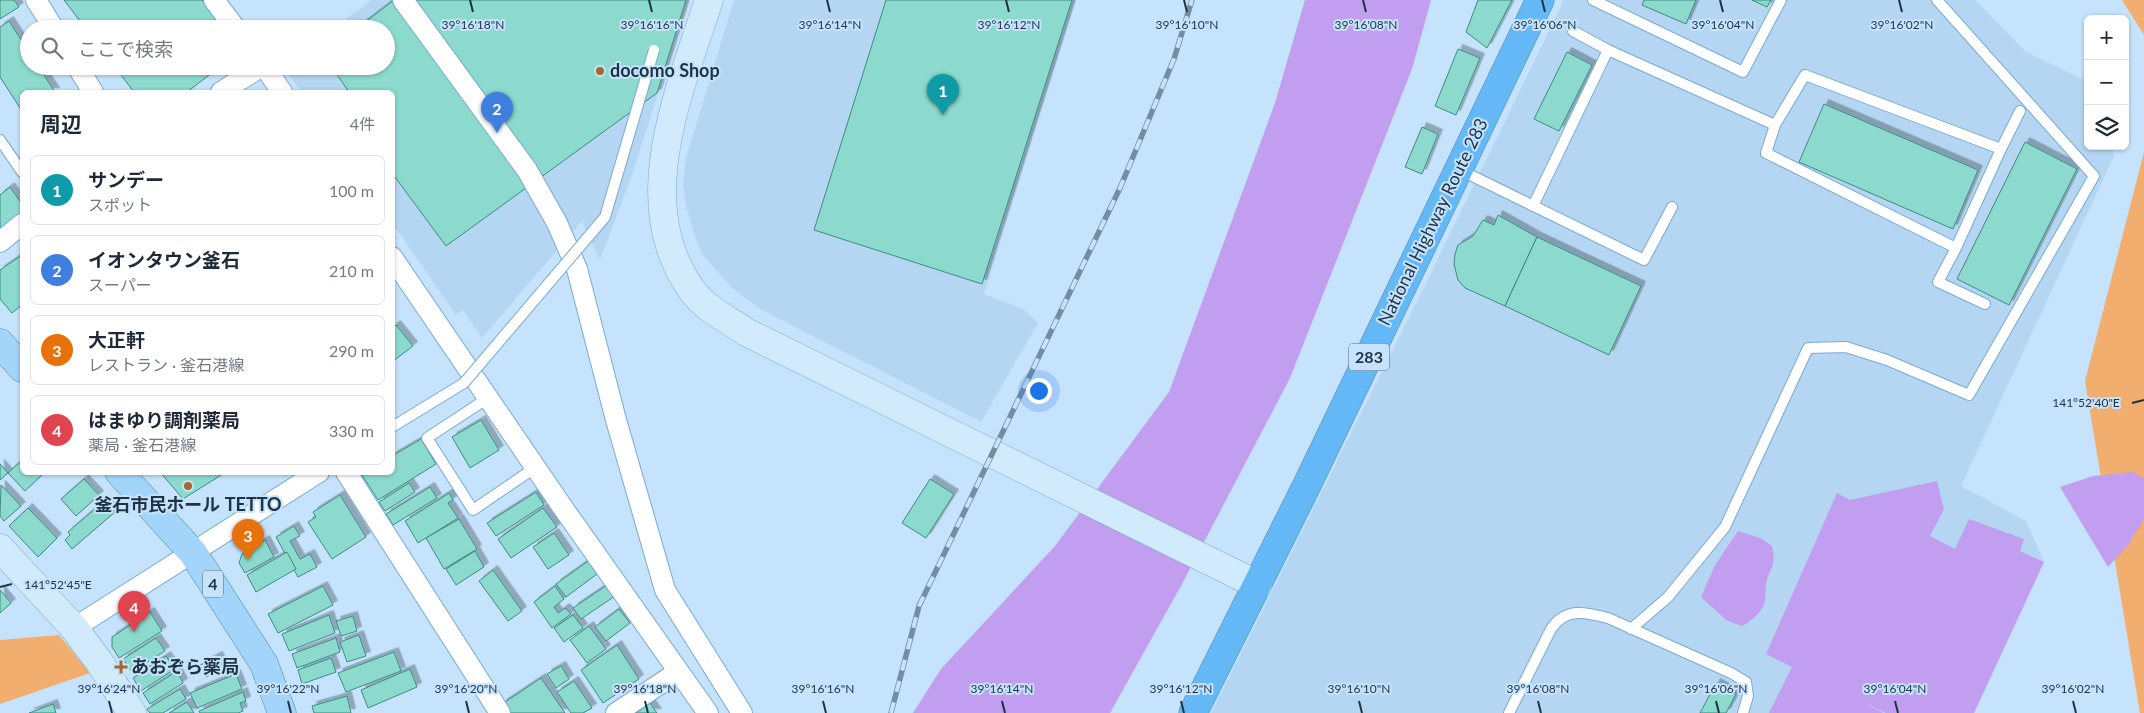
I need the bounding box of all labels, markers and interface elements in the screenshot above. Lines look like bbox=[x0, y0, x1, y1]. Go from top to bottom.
map controls bbox=[2084, 15, 2129, 150]
button: + bbox=[2084, 15, 2129, 60]
text: 39°16'18"N bbox=[442, 17, 504, 32]
text: 39°16'16"N bbox=[621, 17, 683, 32]
text: 39°16'14"N bbox=[799, 17, 861, 32]
text: 39°16'12"N bbox=[978, 17, 1040, 32]
text: 39°16'10"N bbox=[1156, 17, 1218, 32]
text: 39°16'08"N bbox=[1335, 17, 1397, 32]
text: 39°16'06"N bbox=[1514, 17, 1576, 32]
text: 39°16'04"N bbox=[1692, 17, 1754, 32]
text: 39°16'02"N bbox=[1871, 17, 1933, 32]
search box bbox=[20, 20, 395, 75]
icon: search bbox=[38, 34, 66, 62]
text: ここで検索 bbox=[78, 37, 173, 60]
place label: docomo Shop bbox=[610, 59, 720, 81]
button: − bbox=[2084, 60, 2129, 105]
marker: docomo Shop bbox=[594, 65, 606, 77]
pin: 1 bbox=[927, 74, 959, 115]
pin: 2 bbox=[481, 92, 513, 133]
button: layers bbox=[2084, 105, 2129, 150]
text: 周辺 bbox=[40, 111, 82, 136]
text: 4件 bbox=[350, 114, 375, 133]
street label: National Highway Route 283 bbox=[1372, 114, 1492, 329]
text: サンデー bbox=[88, 168, 164, 191]
text: 1 bbox=[52, 181, 62, 200]
text: 100 m bbox=[329, 181, 374, 200]
text: スポット bbox=[88, 195, 152, 214]
text: イオンタウン釜石 bbox=[88, 248, 240, 271]
text: 2 bbox=[52, 261, 62, 280]
text: 210 m bbox=[329, 261, 374, 280]
text: スーパー bbox=[88, 275, 152, 294]
text: 大正軒 bbox=[88, 328, 145, 351]
text: 3 bbox=[52, 341, 62, 360]
text: 290 m bbox=[329, 341, 374, 360]
road number: 283 bbox=[1349, 344, 1389, 371]
text: レストラン · 釜石港線 bbox=[88, 355, 244, 374]
your location bbox=[1026, 378, 1052, 404]
text: 141°52'40"E bbox=[2052, 395, 2120, 410]
text: はまゆり調剤薬局 bbox=[88, 408, 240, 431]
text: 4 bbox=[52, 421, 62, 440]
text: 330 m bbox=[329, 421, 374, 440]
text: 薬局 · 釜石港線 bbox=[88, 435, 196, 454]
marker: 釜石市民ホール TETTO bbox=[182, 480, 194, 492]
place label: 釜石市民ホール TETTO bbox=[94, 493, 282, 515]
pin: 3 bbox=[232, 519, 264, 560]
road number: 4 bbox=[203, 570, 223, 598]
text: 141°52'45"E bbox=[24, 577, 92, 592]
pin: 4 bbox=[118, 591, 150, 632]
place label: あおぞら薬局 bbox=[131, 655, 239, 677]
marker: あおぞら薬局 bbox=[115, 661, 127, 673]
text: 39°16'24"N bbox=[78, 681, 140, 696]
text: 39°16'22"N bbox=[257, 681, 319, 696]
text: 39°16'20"N bbox=[435, 681, 497, 696]
text: 39°16'18"N bbox=[614, 681, 676, 696]
text: 39°16'16"N bbox=[792, 681, 854, 696]
text: 39°16'14"N bbox=[971, 681, 1033, 696]
text: 39°16'12"N bbox=[1150, 681, 1212, 696]
text: 39°16'10"N bbox=[1328, 681, 1390, 696]
text: 39°16'08"N bbox=[1507, 681, 1569, 696]
text: 39°16'06"N bbox=[1685, 681, 1747, 696]
text: 39°16'04"N bbox=[1864, 681, 1926, 696]
text: 39°16'02"N bbox=[2042, 681, 2104, 696]

